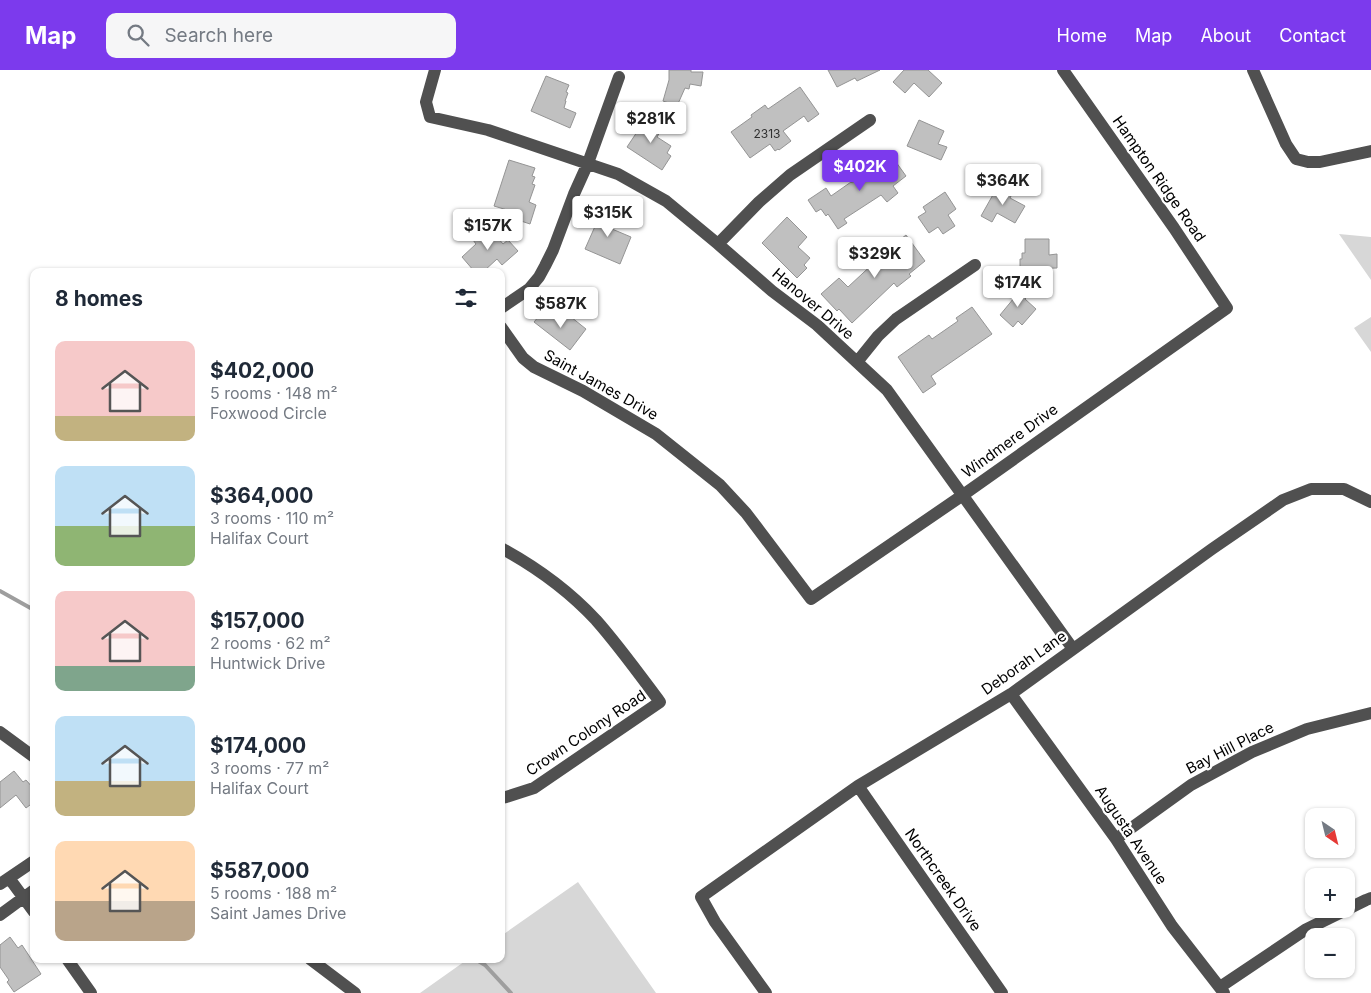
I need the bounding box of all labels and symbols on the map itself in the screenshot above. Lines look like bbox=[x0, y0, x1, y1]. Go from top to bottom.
pin: $281K bbox=[616, 102, 686, 144]
street label: Hampton Ridge Road bbox=[1109, 112, 1210, 245]
house number: 2313 bbox=[753, 126, 781, 141]
pin: $402K bbox=[825, 150, 895, 192]
pin: $364K bbox=[968, 164, 1038, 206]
pin: $315K bbox=[573, 196, 643, 238]
pin: $157K bbox=[453, 208, 523, 251]
pin: $329K bbox=[840, 236, 910, 279]
street label: Hanover Drive bbox=[768, 264, 858, 343]
pin: $174K bbox=[983, 266, 1053, 308]
pin: $587K bbox=[526, 286, 596, 329]
street label: Saint James Drive bbox=[541, 345, 662, 424]
street label: Windmere Drive bbox=[958, 399, 1061, 482]
street label: Deborah Lane bbox=[978, 626, 1070, 699]
street label: Crown Colony Road bbox=[522, 685, 649, 780]
street label: Bay Hill Place bbox=[1183, 717, 1277, 778]
street label: Augusta Avenue bbox=[1091, 782, 1172, 888]
north arrow bbox=[1305, 808, 1355, 858]
street label: Northcreek Drive bbox=[901, 825, 986, 935]

